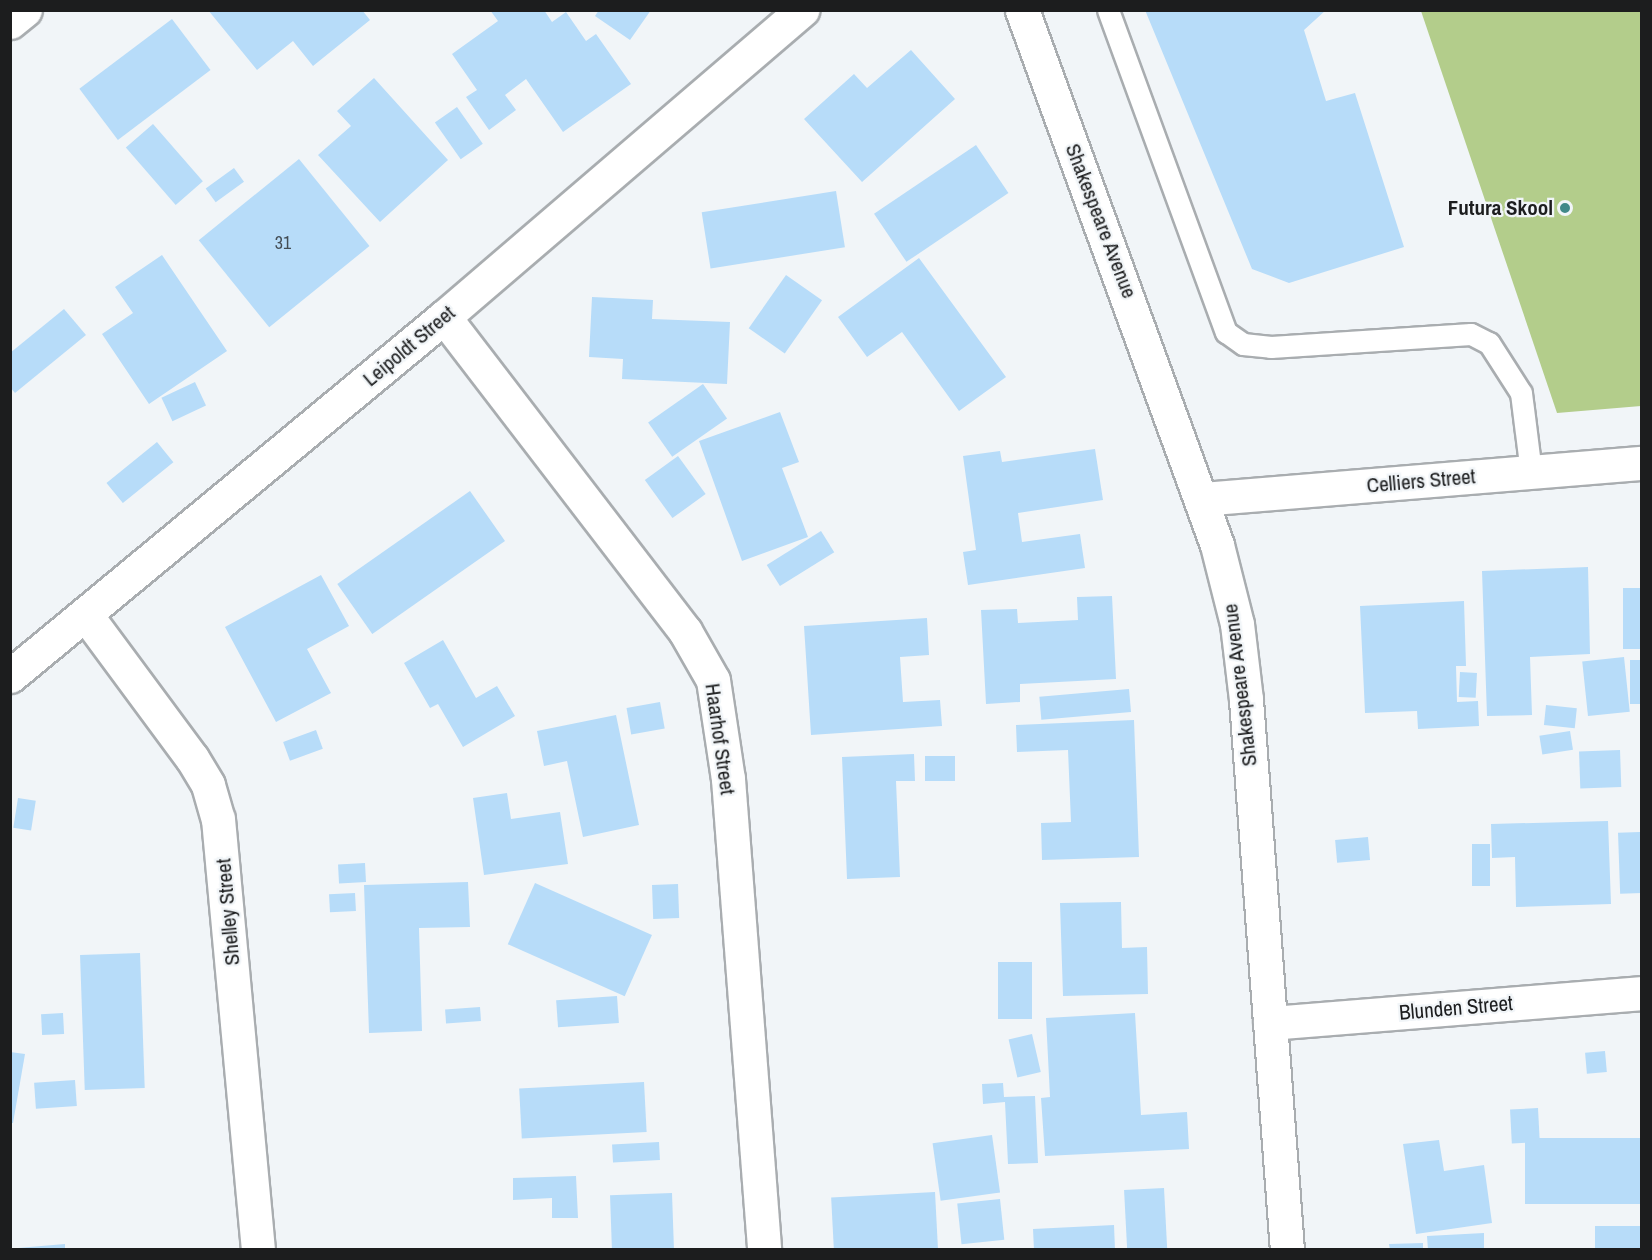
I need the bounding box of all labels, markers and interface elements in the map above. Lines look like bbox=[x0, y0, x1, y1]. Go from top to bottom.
street label: Shakespeare Avenue bbox=[1060, 140, 1142, 302]
place label: Futura Skool bbox=[1448, 195, 1553, 221]
marker: Futura Skool bbox=[1558, 201, 1572, 215]
house number: 31 bbox=[275, 232, 291, 254]
street label: Leipoldt Street bbox=[358, 300, 460, 392]
street label: Celliers Street bbox=[1366, 464, 1476, 498]
street label: Shakespeare Avenue bbox=[1217, 602, 1263, 768]
street label: Haarhof Street bbox=[700, 682, 740, 796]
street label: Shelley Street bbox=[211, 858, 245, 966]
street label: Blunden Street bbox=[1398, 990, 1514, 1026]

